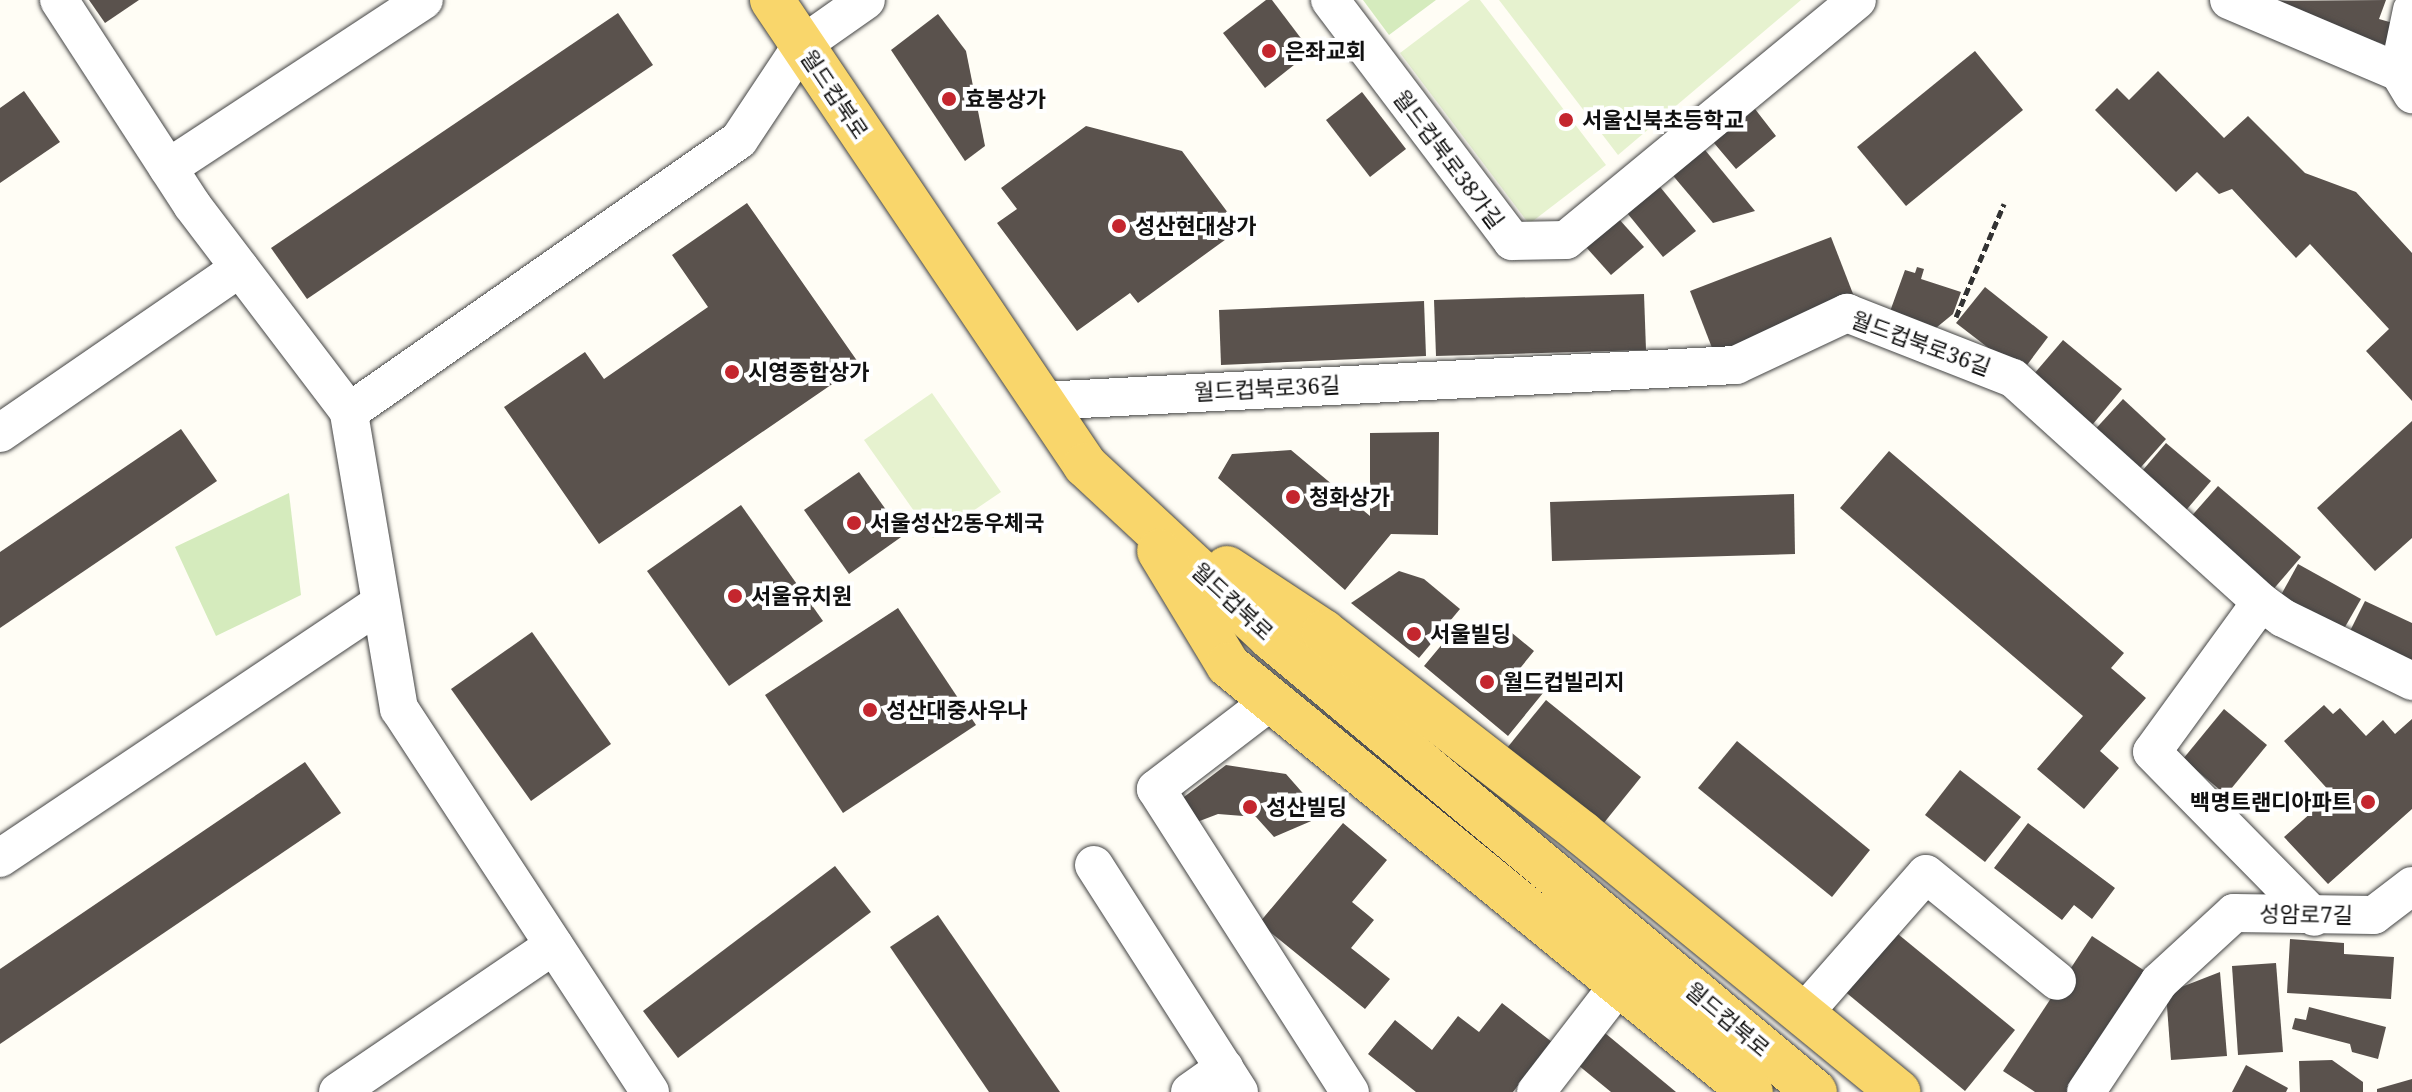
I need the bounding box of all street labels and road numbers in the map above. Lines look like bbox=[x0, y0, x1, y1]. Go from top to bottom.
street label: 월드컵북로 bbox=[796, 45, 874, 143]
street label: 월드컵북로38가길 bbox=[1388, 85, 1510, 233]
street label: 월드컵북로36길 bbox=[1848, 306, 1994, 380]
street label: 월드컵북로36길 bbox=[1193, 371, 1341, 405]
street label: 월드컵북로 bbox=[1187, 557, 1279, 645]
street label: 성암로7길 bbox=[2259, 900, 2353, 928]
street label: 월드컵북로 bbox=[1681, 976, 1775, 1062]

